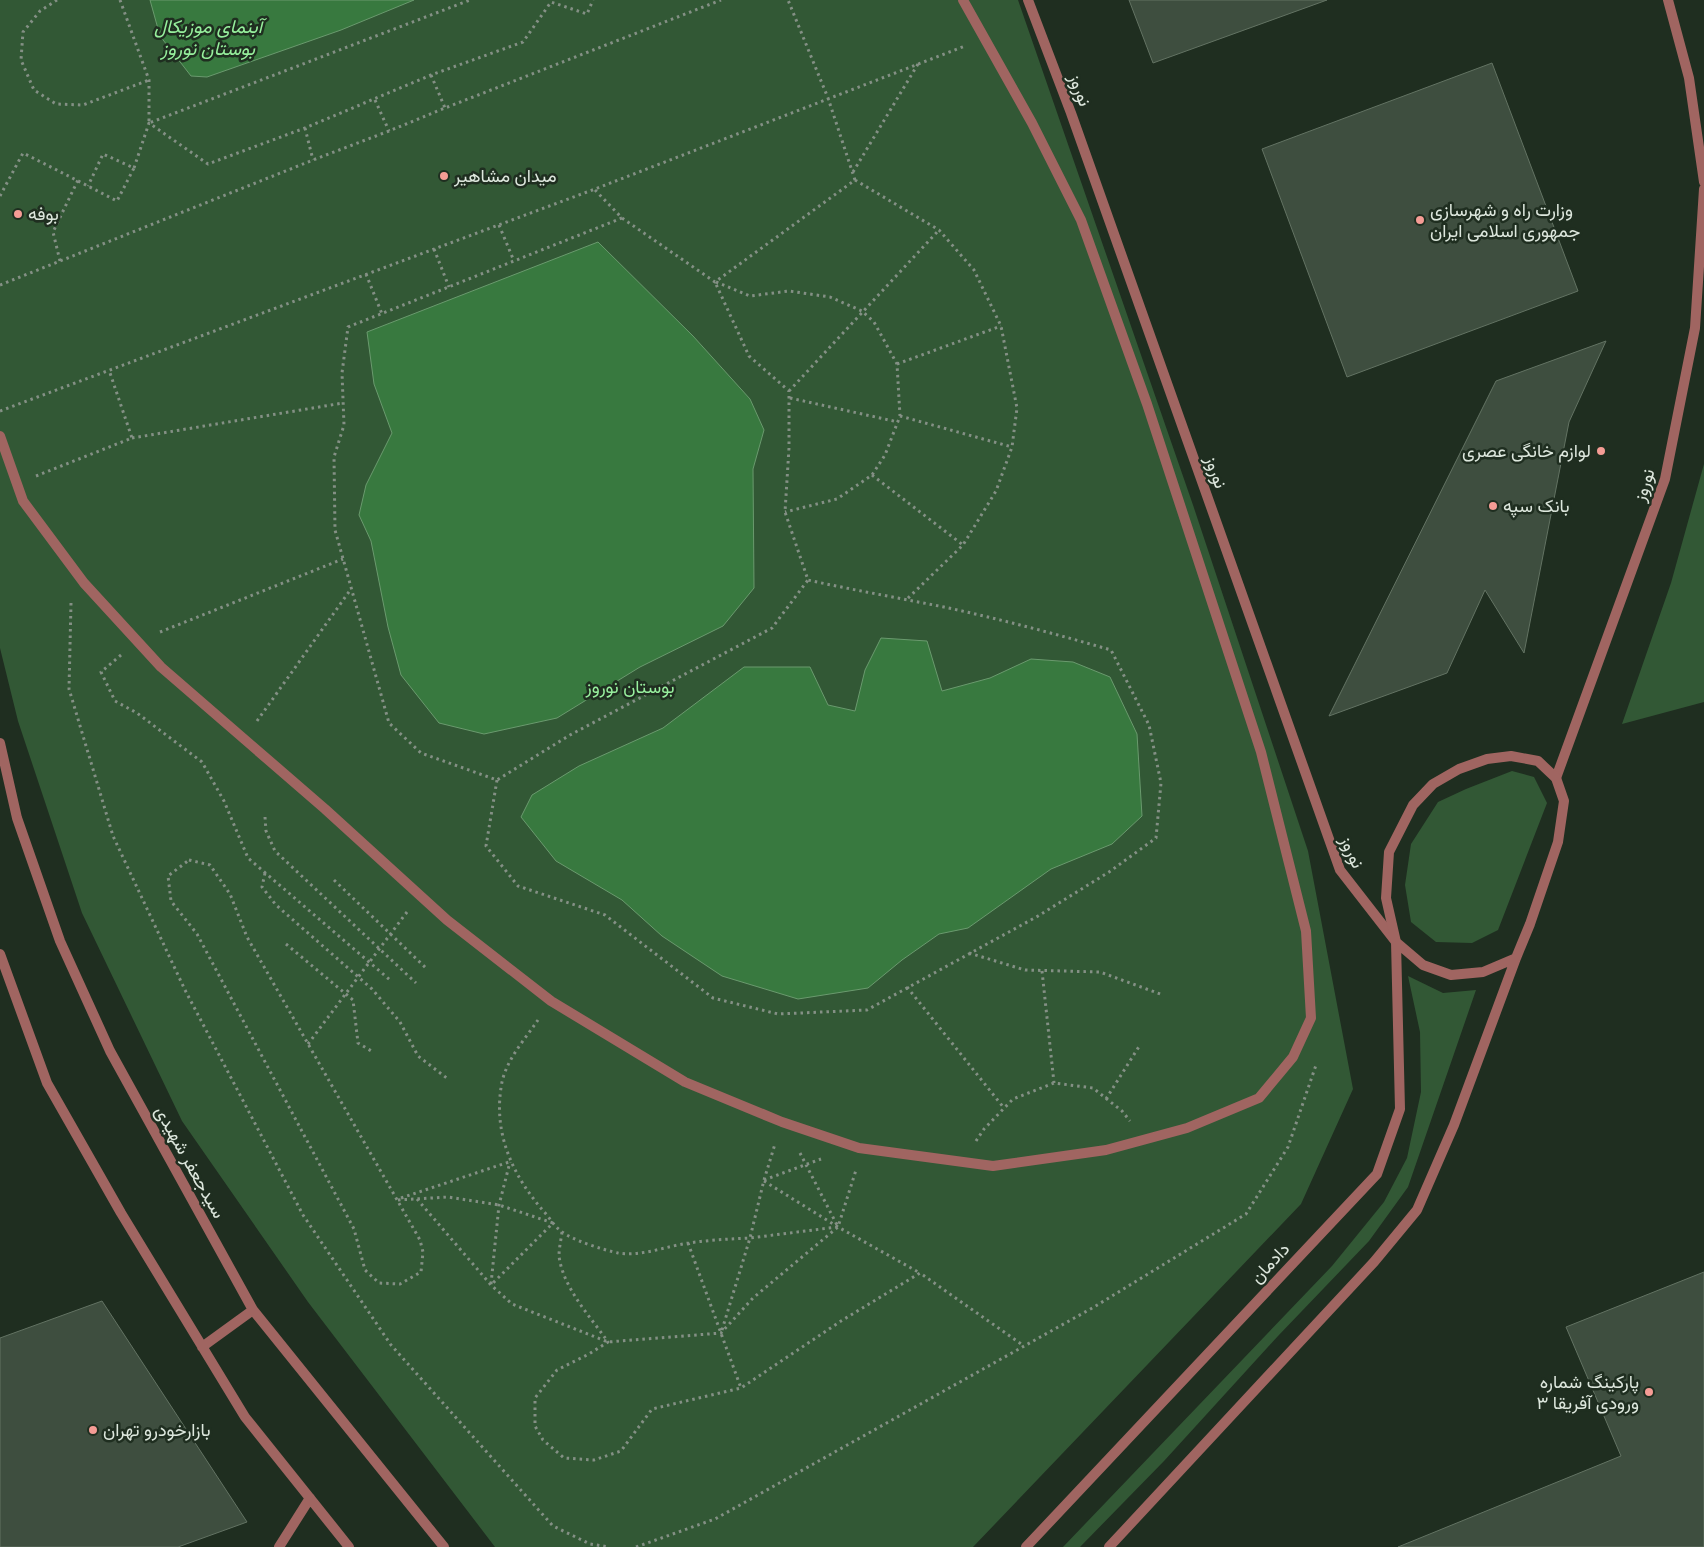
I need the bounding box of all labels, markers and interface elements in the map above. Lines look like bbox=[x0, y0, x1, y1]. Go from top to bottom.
water label: آبنمای موزیکال بوستان نوروز bbox=[154, 15, 268, 60]
street label: نوروز bbox=[1063, 70, 1096, 109]
place label: میدان مشاهیر bbox=[453, 165, 557, 187]
marker: میدان مشاهیر bbox=[438, 170, 450, 182]
place label: وزارت راه و شهرسازی جمهوری اسلامی ایران bbox=[1430, 199, 1580, 242]
place label: بوفه bbox=[28, 203, 59, 225]
marker: بوفه bbox=[12, 208, 24, 220]
marker: وزارت راه و شهرسازی جمهوری اسلامی ایران bbox=[1414, 214, 1426, 226]
place label: لوازم خانگی عصری bbox=[1462, 440, 1591, 463]
marker: لوازم خانگی عصری bbox=[1595, 445, 1607, 457]
street label: نوروز bbox=[1200, 452, 1232, 491]
street label: نوروز bbox=[1628, 466, 1660, 505]
place label: بانک سپه bbox=[1503, 495, 1570, 518]
marker: بانک سپه bbox=[1487, 500, 1499, 512]
park label: بوستان نوروز bbox=[585, 676, 674, 698]
street label: نوروز bbox=[1335, 831, 1369, 872]
street label: سیدجعفر شهیدی bbox=[150, 1102, 230, 1222]
street label: دادمان bbox=[1246, 1238, 1294, 1288]
place label: پارکینگ شماره ۳ ورودی آفریقا bbox=[1536, 1371, 1639, 1414]
marker: پارکینگ شماره ۳ ورودی آفریقا bbox=[1643, 1386, 1655, 1398]
place label: بازارخودرو تهران bbox=[103, 1419, 210, 1441]
marker: بازارخودرو تهران bbox=[87, 1424, 99, 1436]

